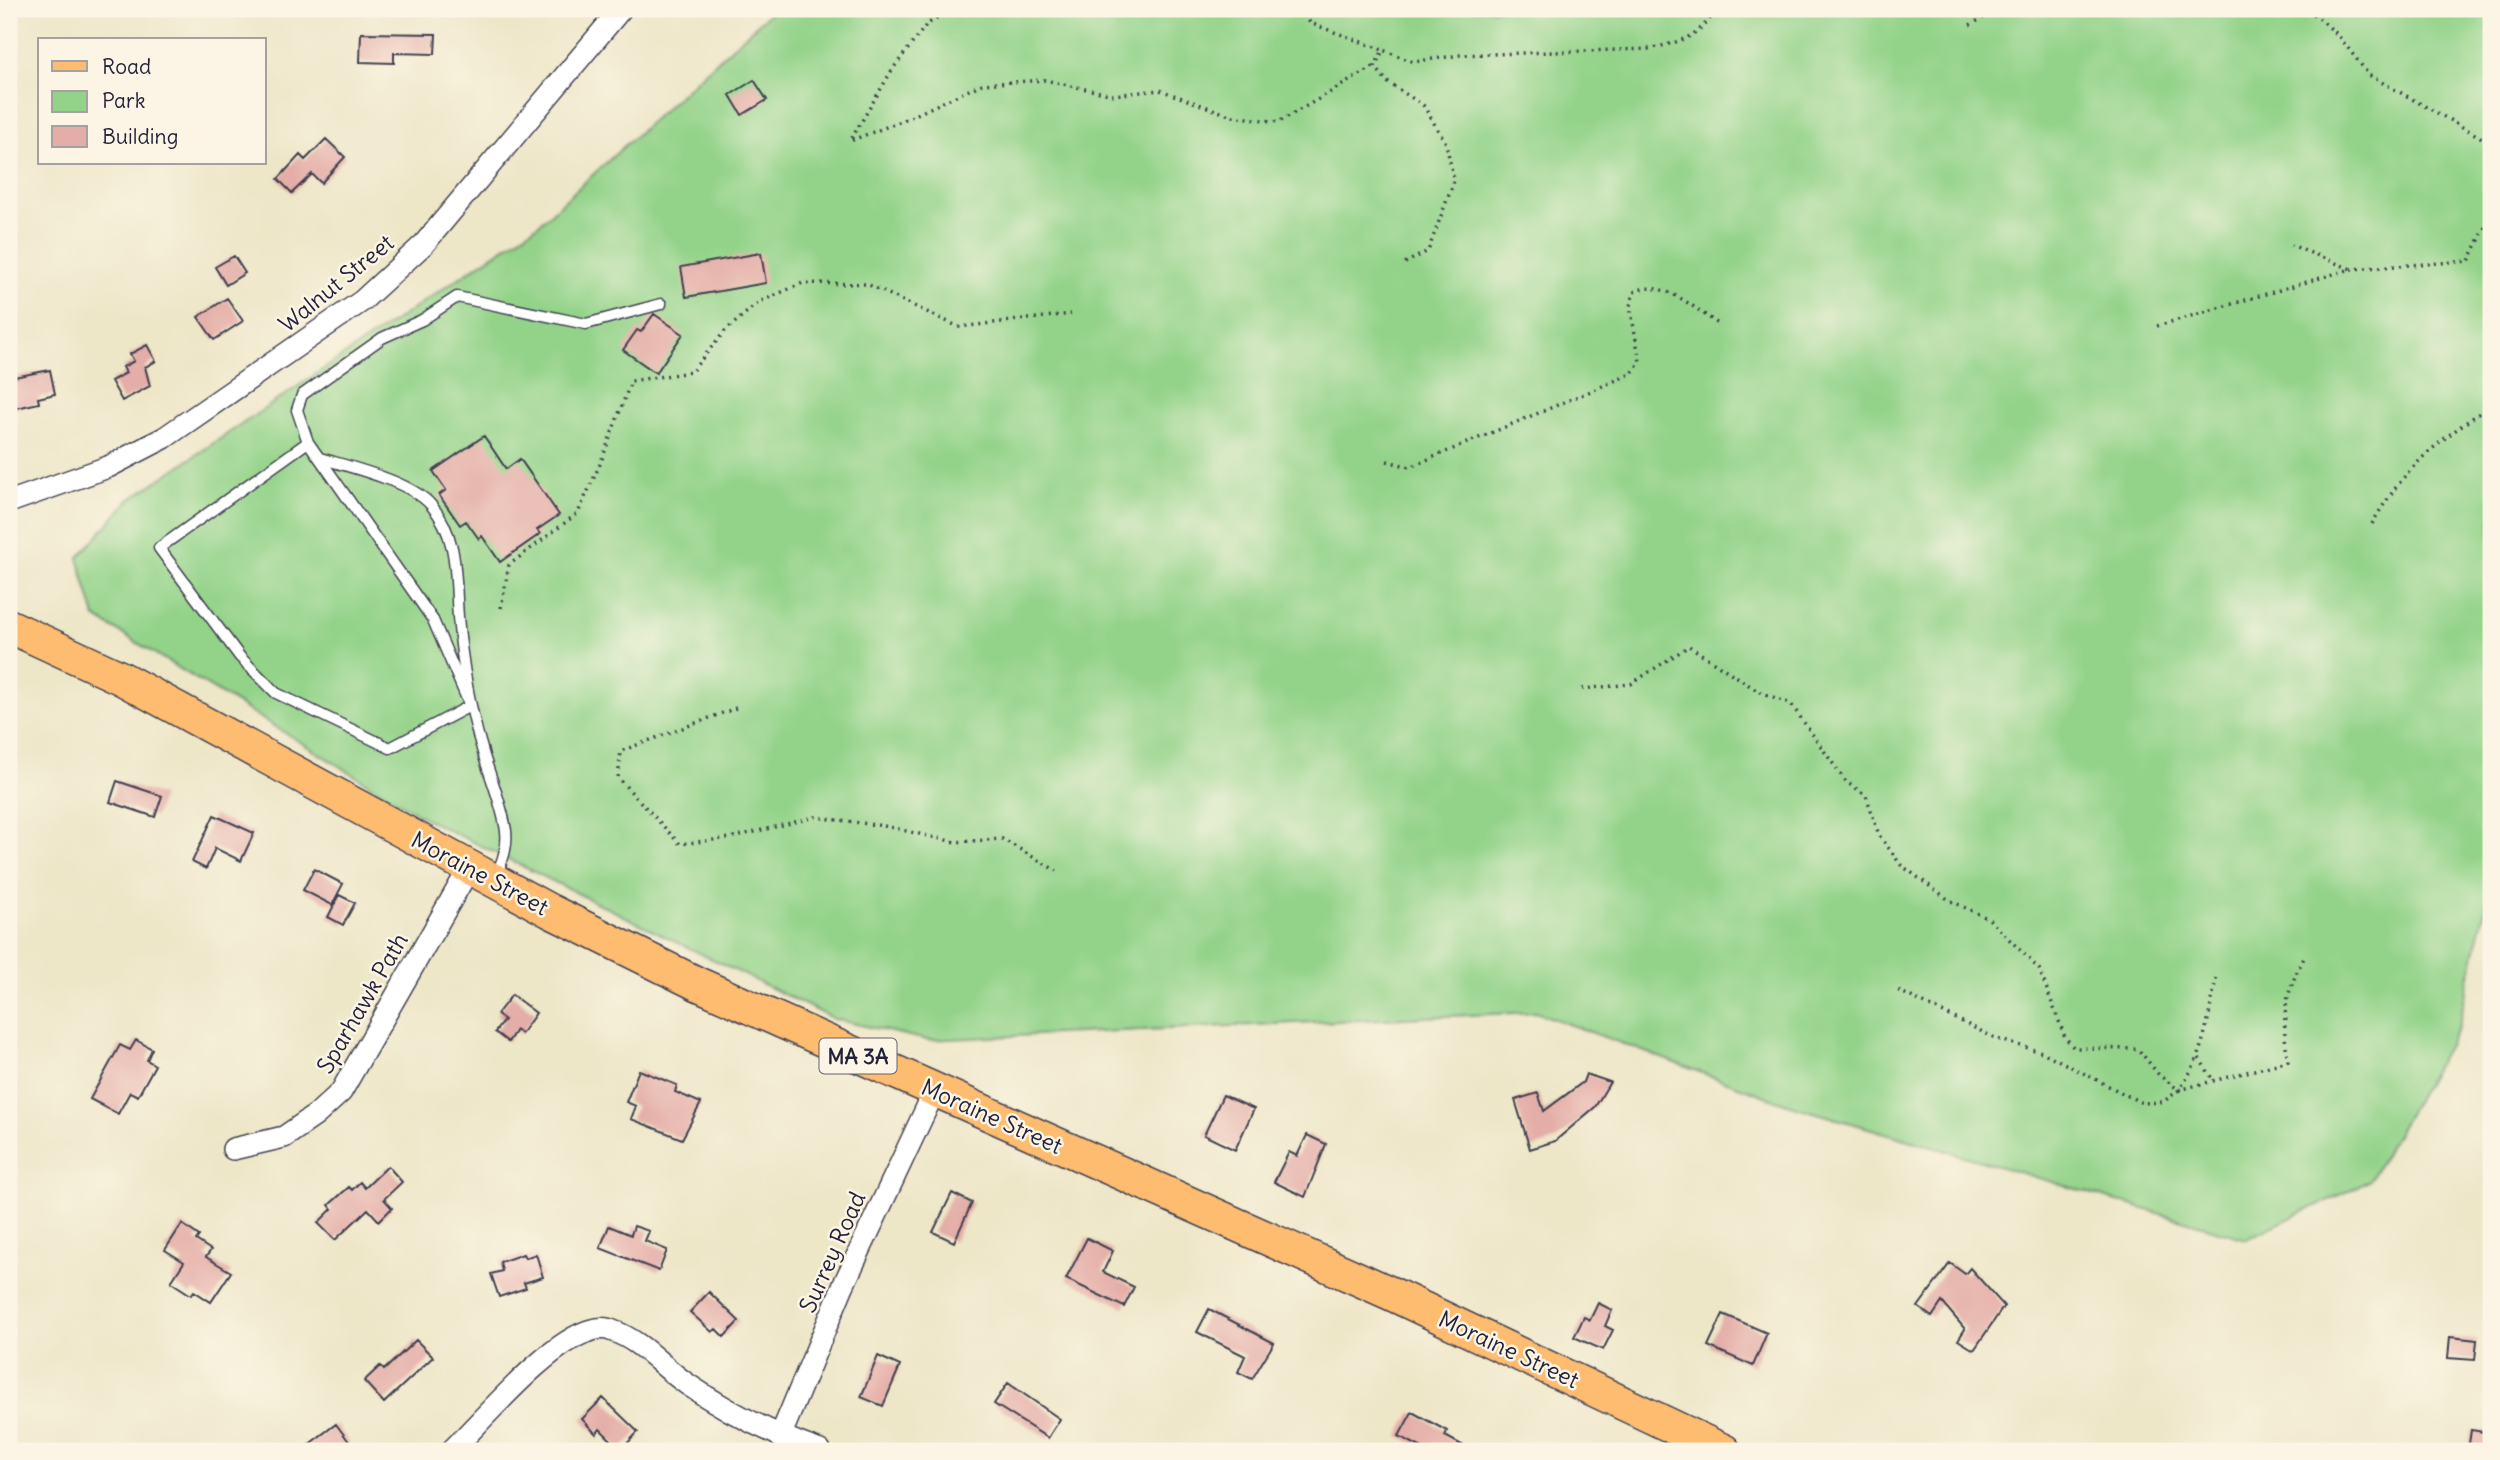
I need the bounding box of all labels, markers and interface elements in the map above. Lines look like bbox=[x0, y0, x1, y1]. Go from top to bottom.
legend bbox=[38, 38, 266, 164]
text: Road bbox=[102, 53, 151, 80]
text: Park bbox=[102, 87, 145, 114]
text: Building bbox=[102, 123, 178, 150]
street label: Walnut Street bbox=[273, 228, 400, 338]
street label: Moraine Street bbox=[406, 825, 554, 921]
street label: Sparhawk Path bbox=[310, 928, 414, 1078]
road number: MA 3A bbox=[820, 1038, 896, 1074]
street label: Moraine Street bbox=[917, 1072, 1067, 1160]
street label: Surrey Road bbox=[792, 1187, 872, 1317]
street label: Moraine Street bbox=[1434, 1304, 1584, 1394]

